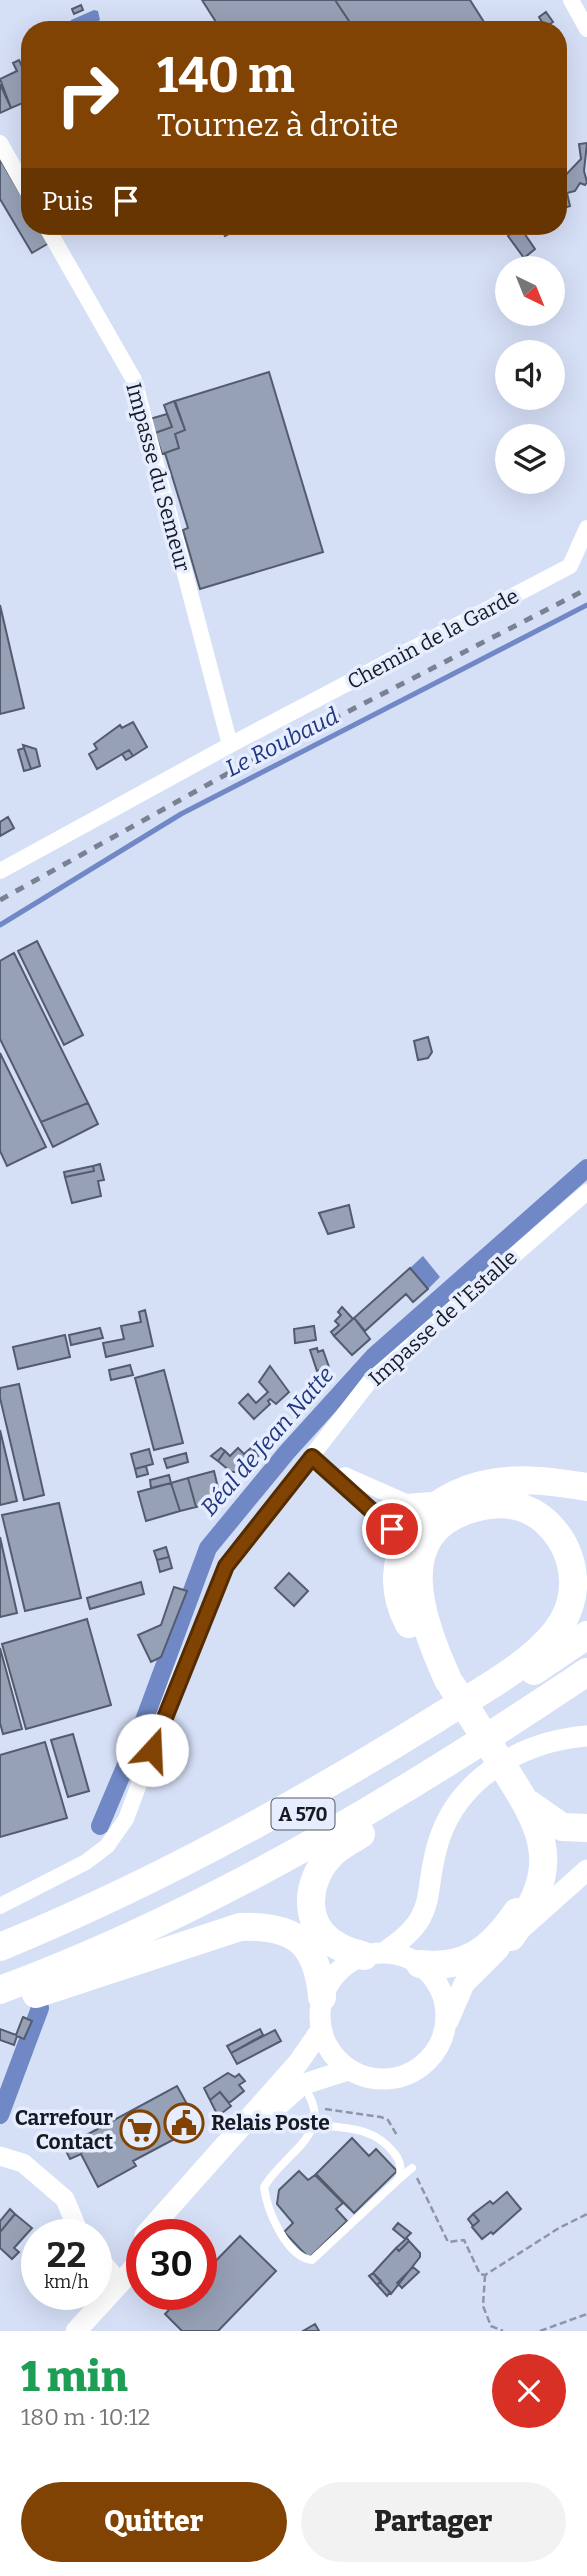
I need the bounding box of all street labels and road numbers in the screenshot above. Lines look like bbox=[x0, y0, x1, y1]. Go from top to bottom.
street label: Impasse du Semeur bbox=[120, 380, 196, 574]
street label: Chemin de la Garde bbox=[343, 583, 523, 695]
street label: Impasse de l'Estalle bbox=[363, 1244, 523, 1392]
road number: A 570 bbox=[272, 1798, 334, 1830]

